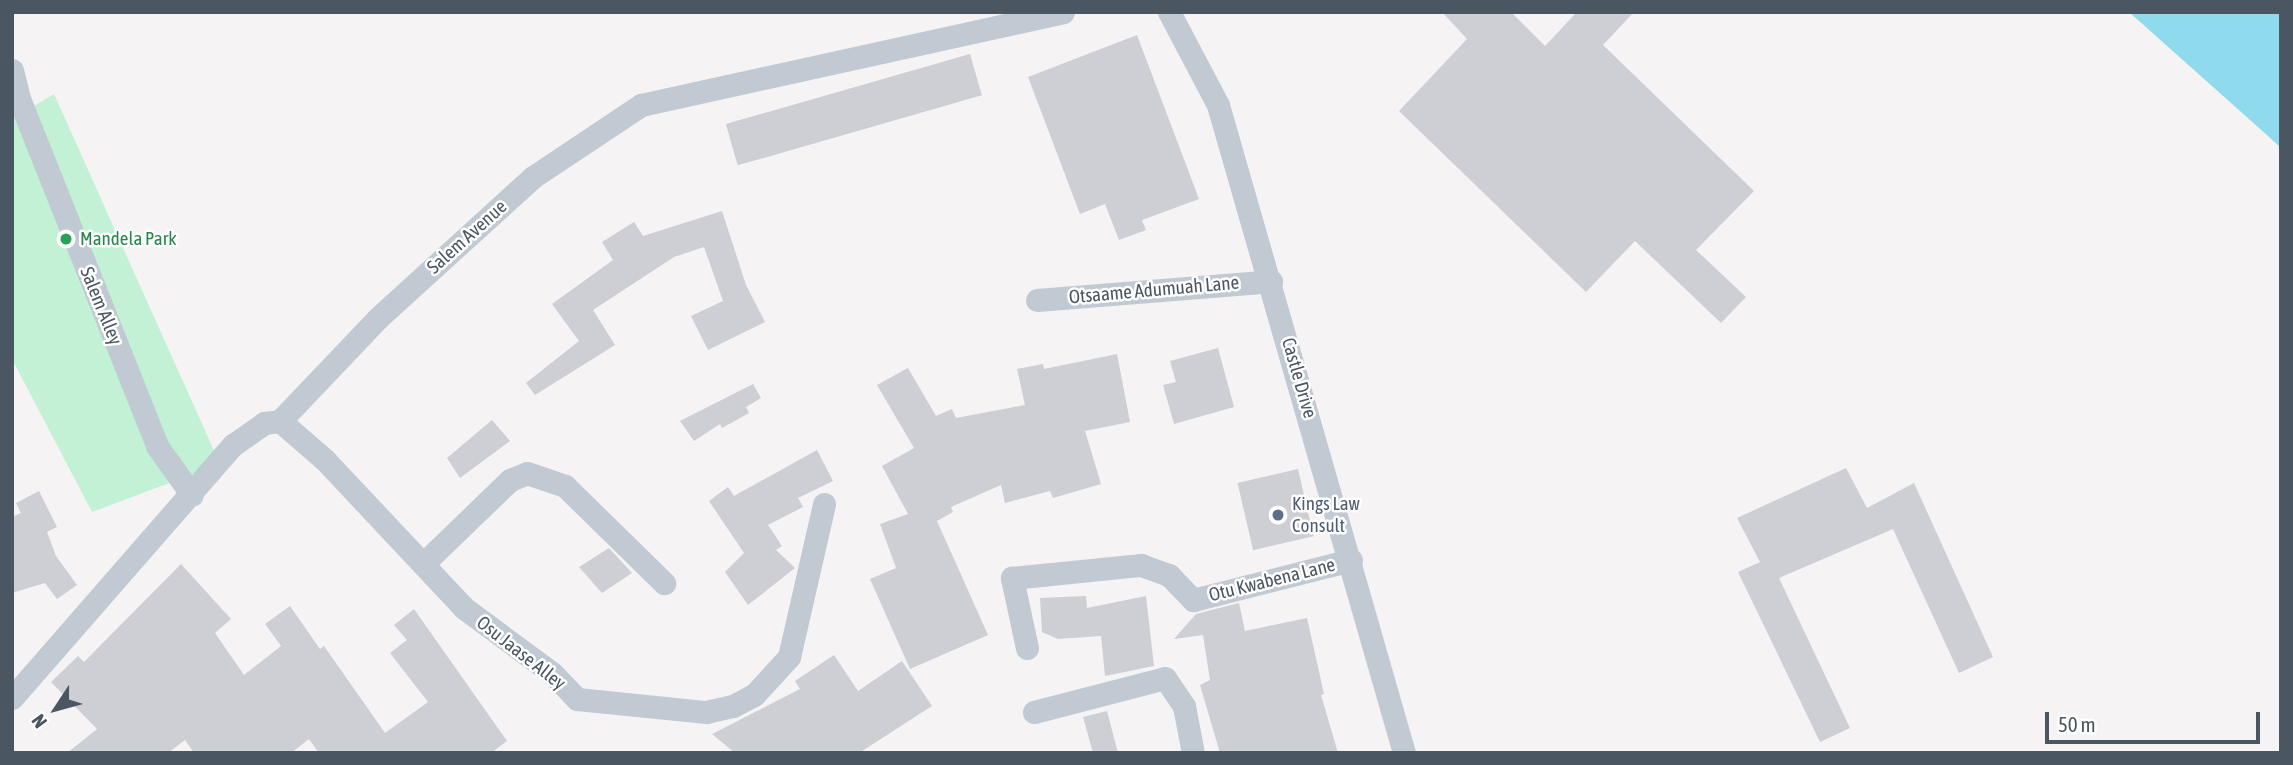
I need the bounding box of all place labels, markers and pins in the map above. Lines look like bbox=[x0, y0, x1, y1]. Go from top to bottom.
place label: Mandela Park bbox=[80, 228, 177, 250]
marker: Mandela Park bbox=[58, 231, 74, 247]
place label: Kings Law Consult bbox=[1292, 493, 1360, 537]
marker: Kings Law Consult bbox=[1270, 507, 1286, 523]

